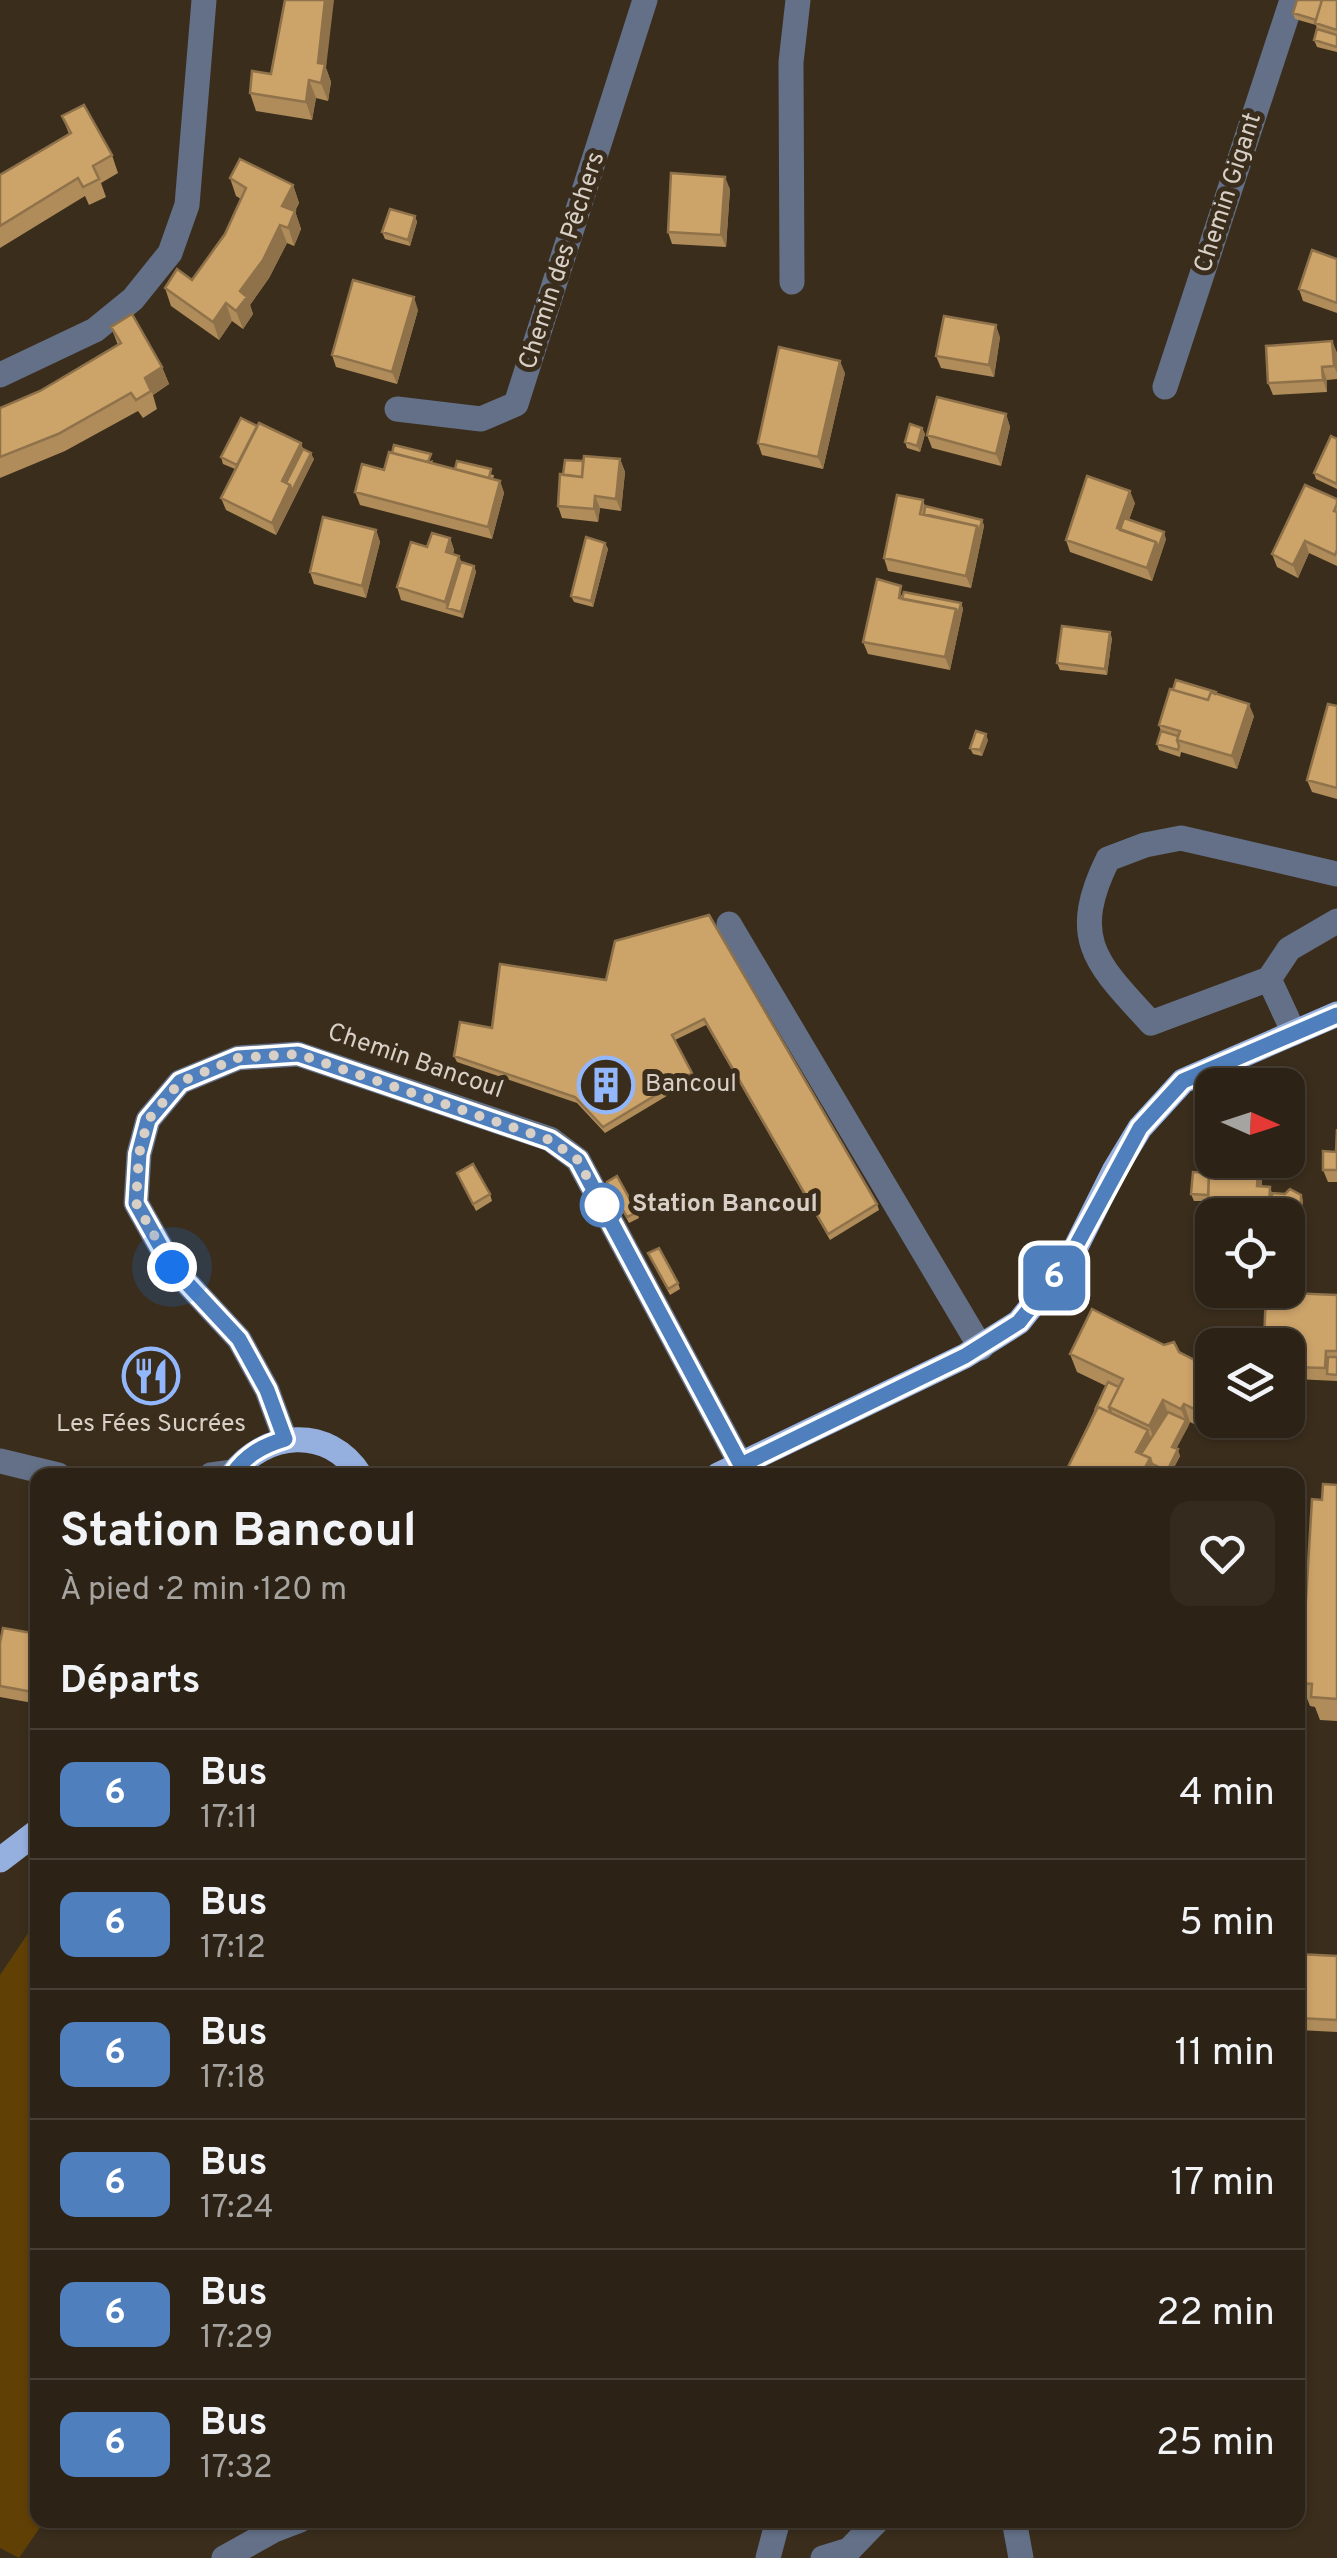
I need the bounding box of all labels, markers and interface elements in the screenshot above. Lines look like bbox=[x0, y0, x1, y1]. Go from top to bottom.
street label: Chemin Gigant bbox=[1188, 109, 1270, 277]
street label: Chemin des Pêchers bbox=[513, 148, 613, 374]
street label: Chemin Bancoul bbox=[323, 1017, 507, 1107]
building icon: Bancoul bbox=[576, 1055, 636, 1115]
north arrow bbox=[1195, 1068, 1305, 1178]
map controls bbox=[1195, 1068, 1305, 1438]
place label: Bancoul bbox=[645, 1069, 737, 1101]
marker: Station Bancoul bbox=[581, 1184, 623, 1226]
place label: Station Bancoul bbox=[632, 1189, 818, 1221]
button: locate bbox=[1195, 1198, 1305, 1308]
your location bbox=[147, 1242, 197, 1292]
line badge: 6 bbox=[1022, 1246, 1086, 1310]
text: 6 bbox=[1043, 1256, 1065, 1300]
button: layers bbox=[1195, 1328, 1305, 1438]
restaurant icon: Les Fées Sucrées bbox=[121, 1346, 181, 1406]
place label: Les Fées Sucrées bbox=[56, 1409, 246, 1441]
button: heart bbox=[1170, 1501, 1275, 1606]
text: Station Bancoul bbox=[60, 1503, 417, 1563]
text: À pied · 2 min · 120 m bbox=[60, 1571, 347, 1611]
text: Départs bbox=[60, 1658, 200, 1707]
text: Bus bbox=[200, 1750, 267, 1799]
text: 4 min bbox=[1179, 1770, 1275, 1819]
text: 6 bbox=[104, 1772, 126, 1816]
text: 17:11 bbox=[200, 1799, 258, 1839]
text: Bus bbox=[200, 1880, 267, 1929]
text: 5 min bbox=[1179, 1900, 1275, 1949]
text: 6 bbox=[104, 1902, 126, 1946]
text: 17:12 bbox=[200, 1929, 266, 1969]
text: Bus bbox=[200, 2010, 267, 2059]
text: 11 min bbox=[1174, 2030, 1275, 2079]
text: 6 bbox=[104, 2032, 126, 2076]
text: 17:18 bbox=[200, 2059, 266, 2099]
text: Bus bbox=[200, 2140, 267, 2189]
text: 17 min bbox=[1170, 2160, 1275, 2209]
text: 6 bbox=[104, 2162, 126, 2206]
text: 17:24 bbox=[200, 2189, 274, 2229]
text: Bus bbox=[200, 2270, 267, 2319]
text: 22 min bbox=[1156, 2290, 1275, 2339]
text: 6 bbox=[104, 2292, 126, 2336]
text: 17:29 bbox=[200, 2319, 273, 2359]
text: Bus bbox=[200, 2400, 267, 2449]
text: 25 min bbox=[1156, 2420, 1275, 2469]
text: 6 bbox=[104, 2422, 126, 2466]
text: 17:32 bbox=[200, 2449, 273, 2489]

